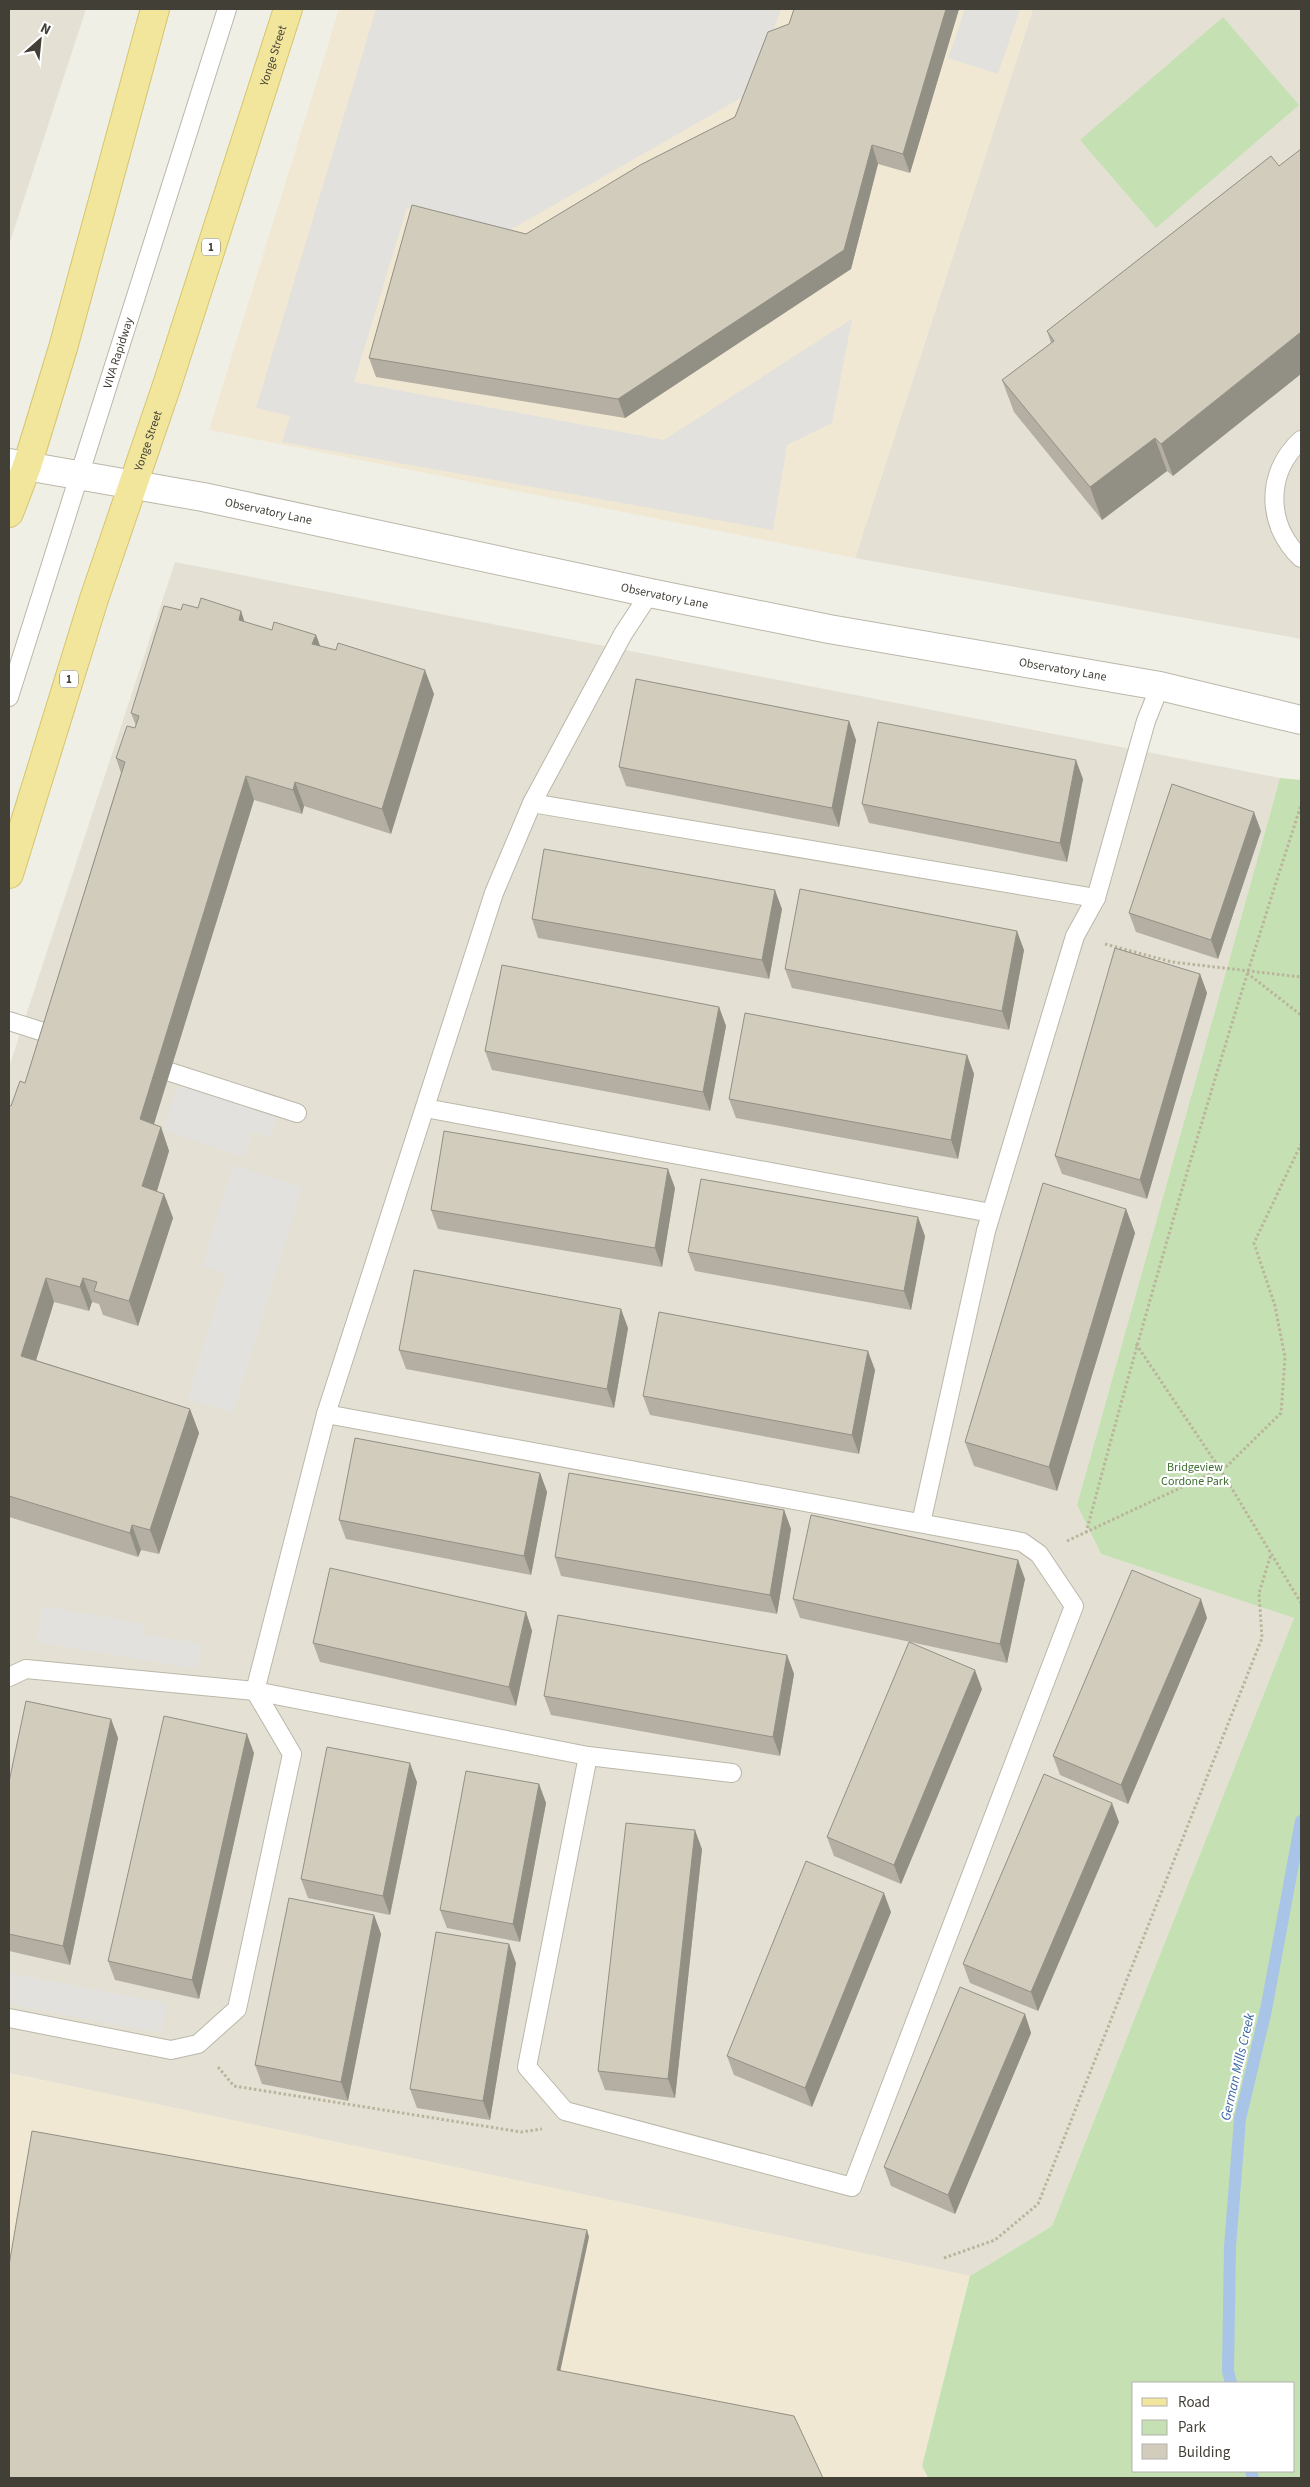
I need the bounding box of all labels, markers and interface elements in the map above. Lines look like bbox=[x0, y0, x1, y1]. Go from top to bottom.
north arrow bbox=[15, 15, 65, 65]
text: N bbox=[37, 18, 54, 40]
street label: Yonge Street bbox=[255, 23, 291, 89]
road number: 1 bbox=[202, 238, 220, 256]
street label: VIVA Rapidway bbox=[99, 315, 137, 391]
street label: Yonge Street bbox=[129, 408, 166, 474]
street label: Observatory Lane bbox=[223, 493, 314, 529]
street label: Observatory Lane bbox=[619, 578, 710, 613]
street label: Observatory Lane bbox=[1018, 653, 1108, 685]
road number: 1 bbox=[60, 671, 78, 688]
park label: Bridgeview Cordone Park bbox=[1161, 1459, 1229, 1490]
water label: German Mills Creek bbox=[1216, 2011, 1260, 2123]
legend bbox=[1132, 2382, 1295, 2472]
text: Road bbox=[1178, 2392, 1210, 2413]
text: Park bbox=[1178, 2417, 1207, 2438]
text: Building bbox=[1178, 2442, 1231, 2463]

